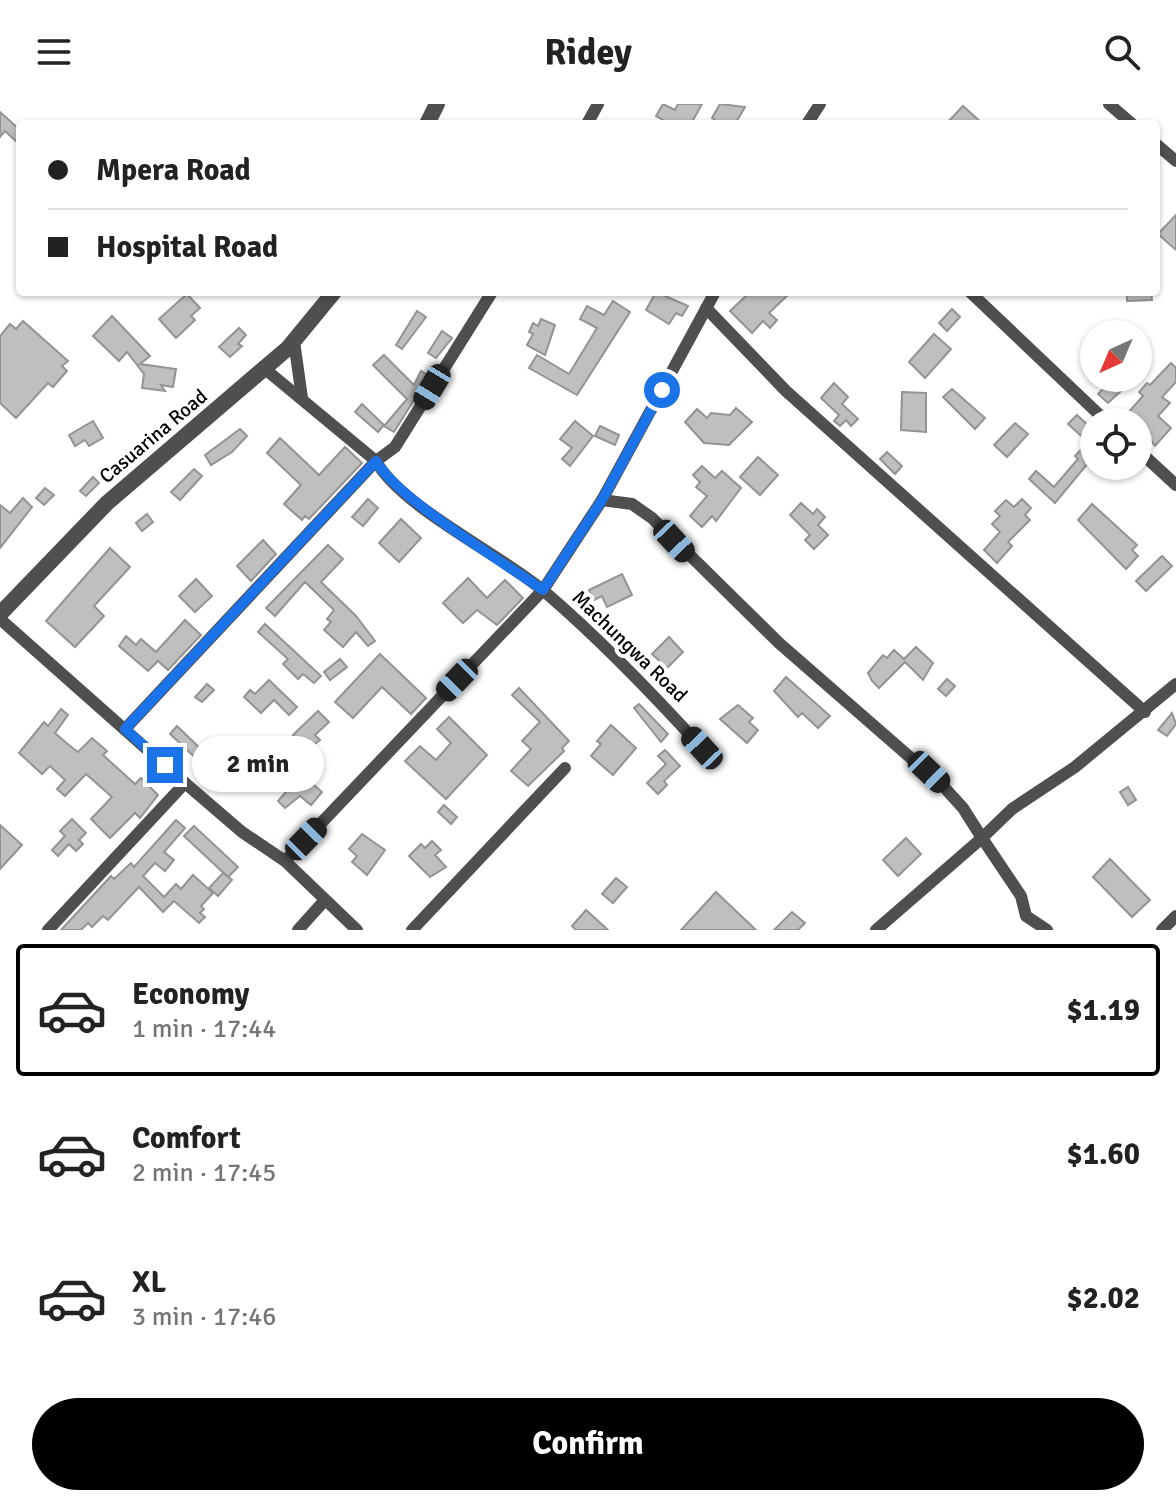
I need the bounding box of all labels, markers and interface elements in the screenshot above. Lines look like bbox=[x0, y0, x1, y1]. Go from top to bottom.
icon: menu bbox=[32, 30, 76, 74]
text: Ridey bbox=[544, 30, 632, 75]
icon: search bbox=[1100, 30, 1144, 74]
text: Mpera Road bbox=[96, 152, 251, 189]
text: Hospital Road bbox=[96, 229, 278, 266]
north arrow bbox=[1080, 320, 1152, 392]
map controls bbox=[1080, 320, 1152, 480]
car bbox=[409, 360, 455, 414]
route start bbox=[644, 372, 680, 408]
street label: Casuarina Road bbox=[94, 384, 212, 489]
button: locate bbox=[1080, 408, 1152, 480]
car bbox=[649, 515, 699, 567]
street label: Machungwa Road bbox=[567, 585, 692, 708]
car bbox=[432, 654, 482, 706]
car bbox=[677, 722, 727, 774]
callout: 2 min bbox=[193, 737, 325, 793]
route end bbox=[147, 747, 183, 783]
car bbox=[903, 747, 955, 797]
text: 2 min bbox=[227, 748, 289, 780]
car bbox=[281, 813, 331, 865]
icon: car bbox=[36, 974, 108, 1046]
text: Economy bbox=[132, 976, 249, 1013]
text: $1.19 bbox=[1067, 992, 1140, 1029]
text: 1 min · 17:44 bbox=[132, 1013, 276, 1045]
icon: car bbox=[36, 1118, 108, 1190]
text: Comfort bbox=[132, 1120, 241, 1157]
text: $1.60 bbox=[1067, 1136, 1140, 1173]
text: 2 min · 17:45 bbox=[132, 1157, 276, 1189]
icon: car bbox=[36, 1262, 108, 1334]
text: XL bbox=[132, 1264, 166, 1301]
text: $2.02 bbox=[1067, 1280, 1140, 1317]
text: 3 min · 17:46 bbox=[132, 1301, 276, 1333]
button: Confirm bbox=[32, 1398, 1144, 1490]

